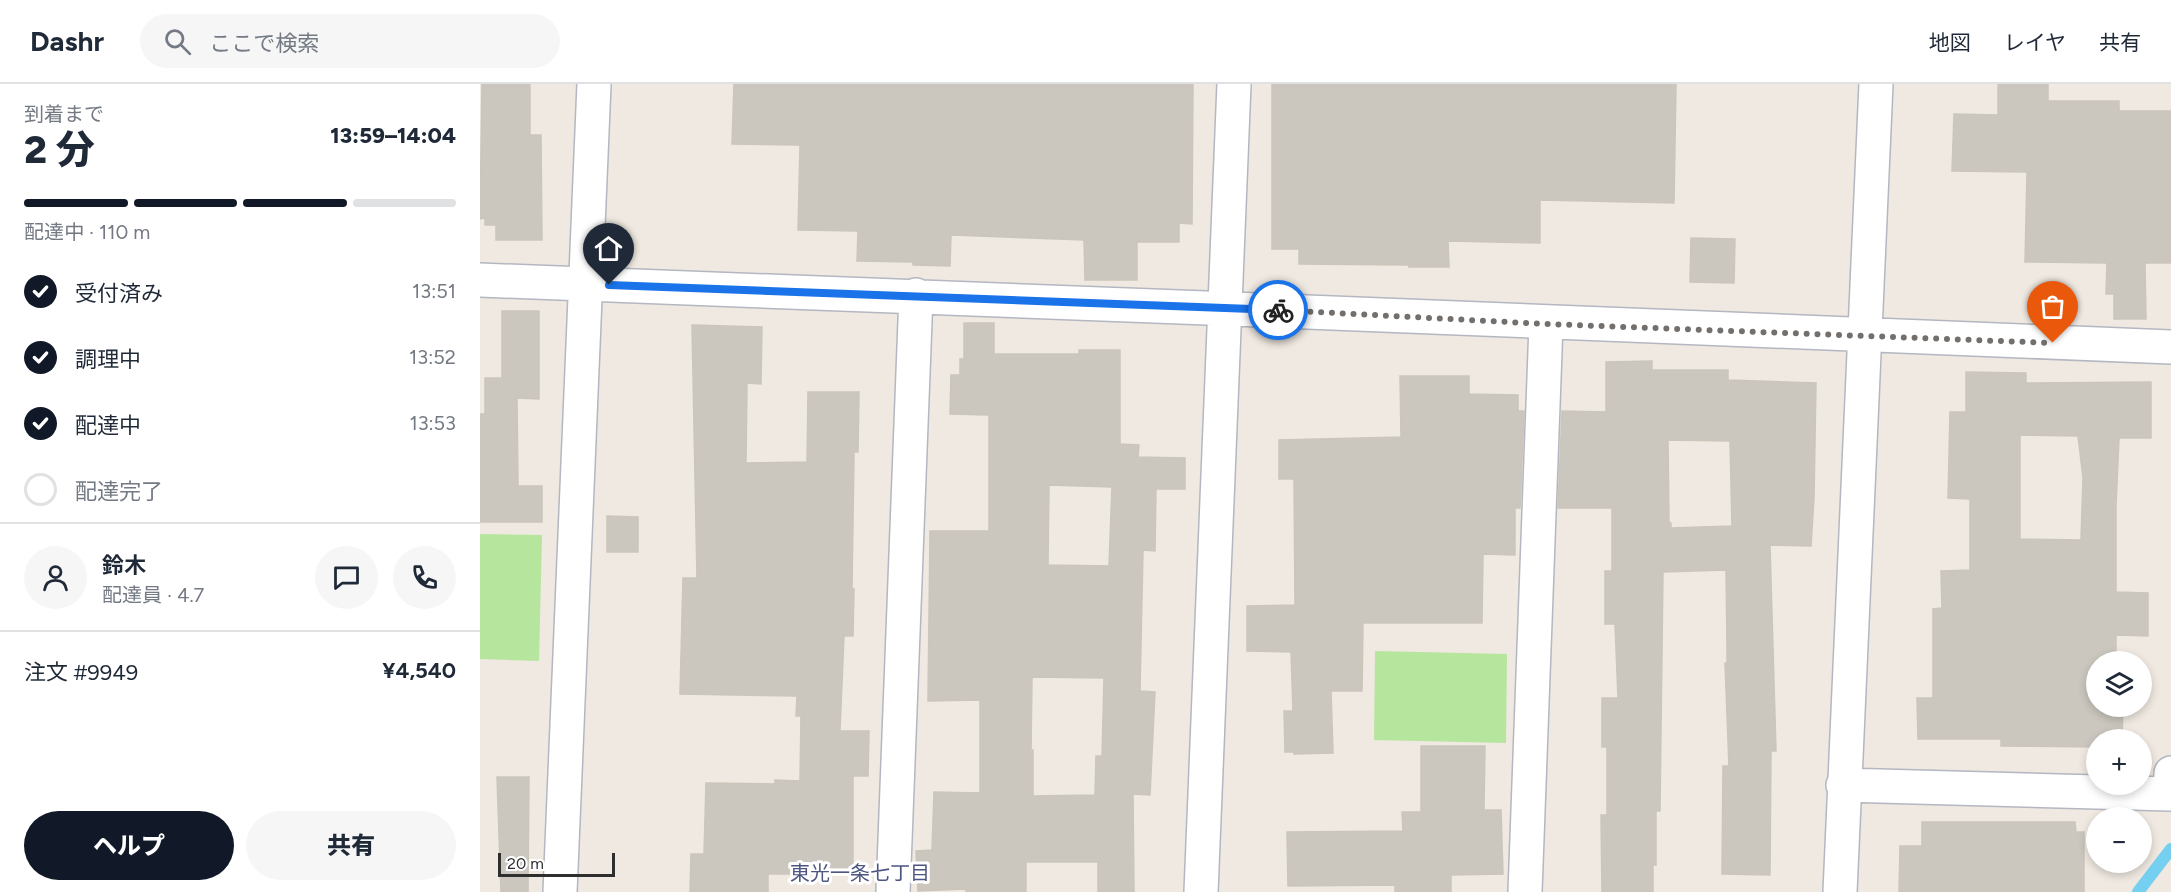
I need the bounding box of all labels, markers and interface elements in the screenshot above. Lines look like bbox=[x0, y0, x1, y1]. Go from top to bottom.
search box bbox=[140, 14, 560, 68]
text: Dashr bbox=[30, 24, 104, 58]
icon: search bbox=[161, 25, 194, 58]
text: ここで検索 bbox=[209, 30, 319, 57]
text: 地図 bbox=[1929, 30, 1971, 55]
text: レイヤ bbox=[2004, 30, 2066, 55]
text: 共有 bbox=[2099, 30, 2141, 55]
text: 到着まで bbox=[24, 102, 104, 126]
text: 13:59–14:04 bbox=[330, 122, 456, 149]
text: 2 分 bbox=[24, 126, 95, 173]
text: 配達中 · 110 m bbox=[24, 220, 150, 244]
pin bbox=[583, 223, 634, 285]
icon: home bbox=[592, 232, 625, 265]
icon: check bbox=[24, 275, 57, 308]
text: 13:51 bbox=[412, 279, 456, 303]
text: 受付済み bbox=[75, 280, 163, 307]
courier bbox=[1248, 280, 1308, 340]
pin bbox=[2027, 281, 2078, 343]
icon: bag bbox=[2036, 290, 2069, 323]
icon: bike bbox=[1262, 294, 1295, 327]
icon: check bbox=[24, 341, 57, 374]
text: 13:52 bbox=[409, 345, 456, 369]
text: 調理中 bbox=[75, 346, 141, 373]
icon: check bbox=[24, 407, 57, 440]
text: 13:53 bbox=[409, 411, 456, 435]
text: 配達中 bbox=[75, 412, 141, 439]
text: 配達完了 bbox=[75, 478, 163, 505]
button: person bbox=[24, 546, 87, 609]
button: chat bbox=[315, 546, 378, 609]
button: phone bbox=[393, 546, 456, 609]
text: 鈴木 bbox=[102, 552, 146, 579]
text: 配達員 · 4.7 bbox=[102, 583, 204, 607]
map controls bbox=[2086, 651, 2152, 873]
button: layers bbox=[2086, 651, 2152, 717]
text: ¥4,540 bbox=[382, 657, 456, 684]
text: 注文 #9949 bbox=[24, 659, 138, 686]
button: + bbox=[2086, 729, 2152, 795]
button: − bbox=[2086, 807, 2152, 873]
button: ヘルプ bbox=[24, 811, 234, 880]
button: 共有 bbox=[246, 811, 456, 880]
scale bar bbox=[498, 850, 615, 878]
text: 20 m bbox=[507, 854, 544, 873]
district label: 東光一条七丁目 bbox=[790, 861, 930, 885]

